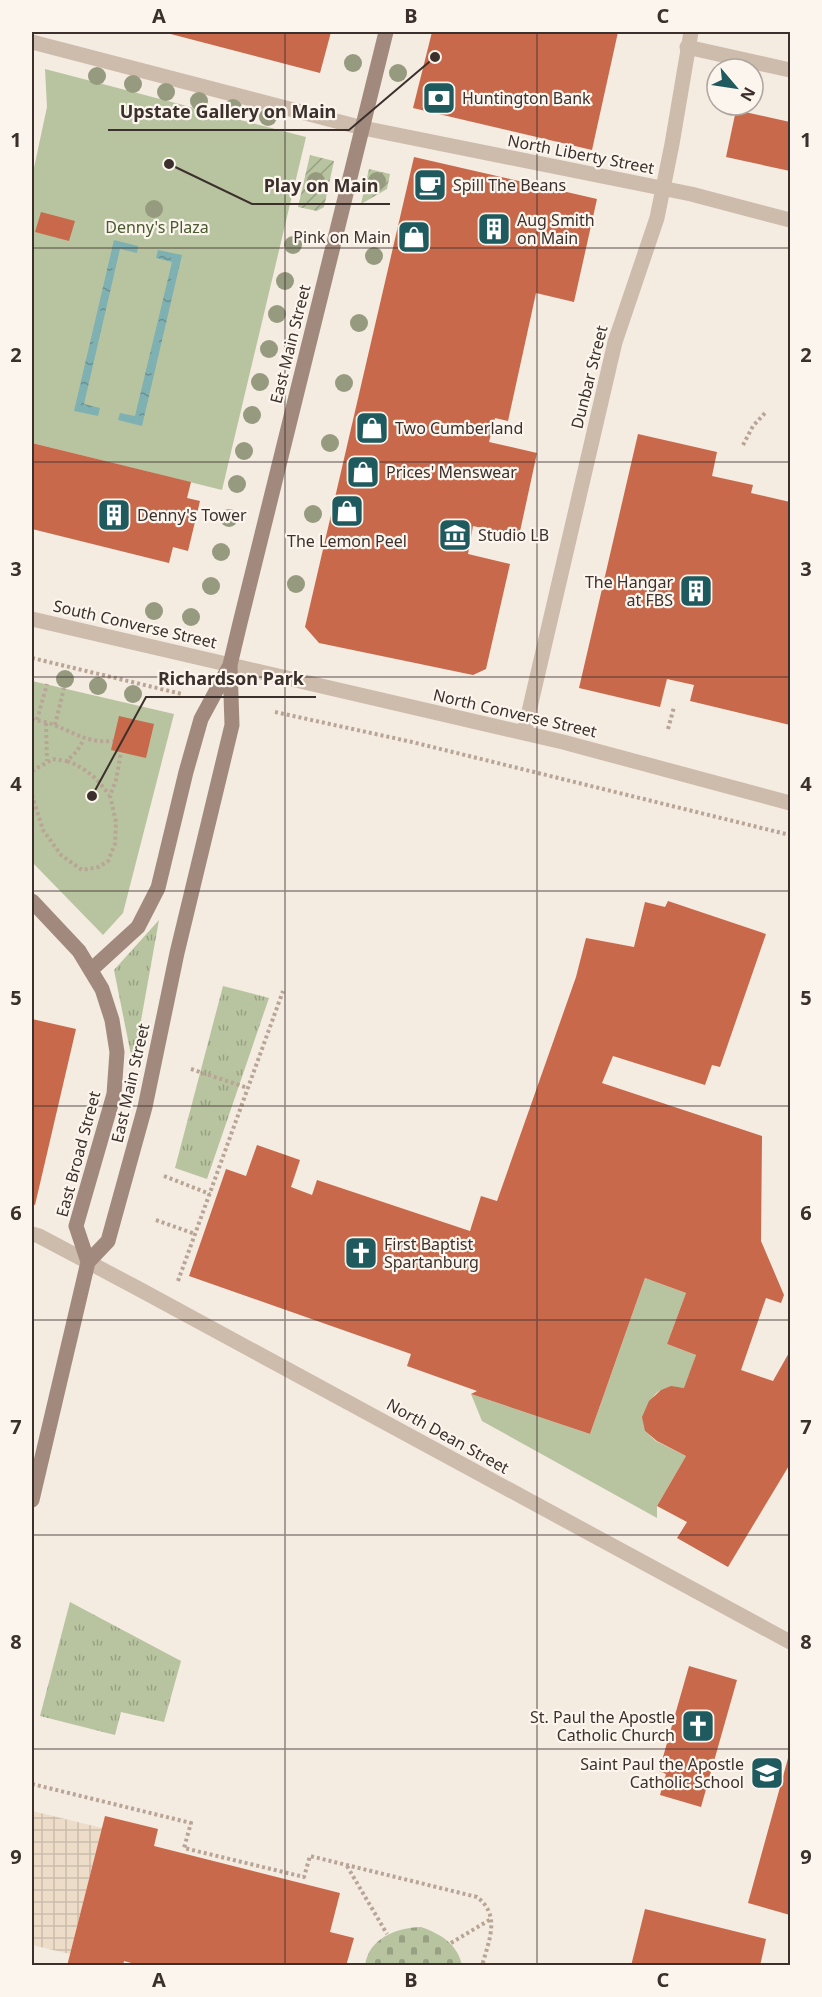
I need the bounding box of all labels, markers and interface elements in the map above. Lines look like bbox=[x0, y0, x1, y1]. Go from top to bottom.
text: A bbox=[152, 2, 166, 29]
text: B bbox=[404, 2, 418, 29]
text: C bbox=[657, 2, 670, 29]
north arrow bbox=[705, 57, 765, 117]
bank icon: Huntington Bank bbox=[421, 80, 457, 116]
text: N bbox=[735, 83, 761, 105]
place label: Huntington Bank bbox=[462, 87, 591, 109]
callout: Upstate Gallery on Main bbox=[108, 94, 349, 130]
text: Upstate Gallery on Main bbox=[120, 99, 336, 123]
text: 1 bbox=[10, 126, 22, 153]
text: 1 bbox=[800, 126, 812, 153]
street label: North Liberty Street bbox=[506, 129, 656, 179]
cafe icon: Spill The Beans bbox=[412, 167, 448, 203]
callout: Play on Main bbox=[252, 168, 390, 204]
text: Play on Main bbox=[264, 173, 378, 197]
place label: Spill The Beans bbox=[453, 174, 566, 196]
place label: Aug Smith on Main bbox=[517, 209, 595, 249]
building icon: Aug Smith on Main bbox=[476, 211, 512, 247]
park label: Denny's Plaza bbox=[105, 216, 209, 238]
shop icon: Pink on Main bbox=[396, 219, 432, 255]
place label: Pink on Main bbox=[293, 226, 391, 248]
street label: East Main Street bbox=[265, 282, 315, 406]
street label: Dunbar Street bbox=[566, 323, 613, 431]
text: 2 bbox=[10, 341, 22, 368]
text: 2 bbox=[800, 341, 812, 368]
shop icon: Two Cumberland bbox=[354, 410, 390, 446]
place label: Two Cumberland bbox=[395, 417, 523, 439]
shop icon: Prices' Menswear bbox=[345, 454, 381, 490]
place label: Prices' Menswear bbox=[386, 461, 517, 483]
shop icon: The Lemon Peel bbox=[329, 493, 365, 529]
building icon: Denny's Tower bbox=[96, 497, 132, 533]
place label: Denny's Tower bbox=[137, 504, 247, 526]
museum icon: Studio LB bbox=[437, 517, 473, 553]
place label: Studio LB bbox=[478, 524, 549, 546]
place label: The Lemon Peel bbox=[287, 530, 407, 552]
text: 3 bbox=[10, 555, 22, 582]
text: 3 bbox=[800, 555, 812, 582]
place label: The Hangar at FBS bbox=[585, 571, 673, 611]
building icon: The Hangar at FBS bbox=[678, 573, 714, 609]
street label: South Converse Street bbox=[51, 594, 219, 654]
callout: Richardson Park bbox=[146, 661, 316, 697]
text: Richardson Park bbox=[158, 666, 305, 690]
street label: North Converse Street bbox=[431, 683, 599, 743]
text: 4 bbox=[10, 770, 22, 797]
text: 4 bbox=[800, 770, 812, 797]
text: 5 bbox=[10, 984, 22, 1011]
text: 5 bbox=[800, 984, 812, 1011]
street label: East Main Street bbox=[106, 1021, 154, 1145]
street label: East Broad Street bbox=[51, 1088, 105, 1219]
text: 6 bbox=[10, 1199, 22, 1226]
text: 6 bbox=[800, 1199, 812, 1226]
place label: First Baptist Spartanburg bbox=[384, 1233, 479, 1273]
church icon: First Baptist Spartanburg bbox=[343, 1235, 379, 1271]
street label: North Dean Street bbox=[383, 1393, 513, 1479]
text: 7 bbox=[10, 1413, 22, 1440]
text: 7 bbox=[800, 1413, 812, 1440]
text: 8 bbox=[10, 1628, 22, 1655]
text: 8 bbox=[800, 1628, 812, 1655]
place label: St. Paul the Apostle Catholic Church bbox=[530, 1706, 675, 1746]
church icon: St. Paul the Apostle Catholic Church bbox=[680, 1708, 716, 1744]
place label: Saint Paul the Apostle Catholic School bbox=[580, 1753, 744, 1793]
school or university icon: Saint Paul the Apostle Catholic School bbox=[749, 1755, 785, 1791]
text: 9 bbox=[10, 1843, 22, 1870]
text: 9 bbox=[800, 1843, 812, 1870]
text: A bbox=[152, 1966, 166, 1993]
text: B bbox=[404, 1966, 418, 1993]
text: C bbox=[657, 1966, 670, 1993]

